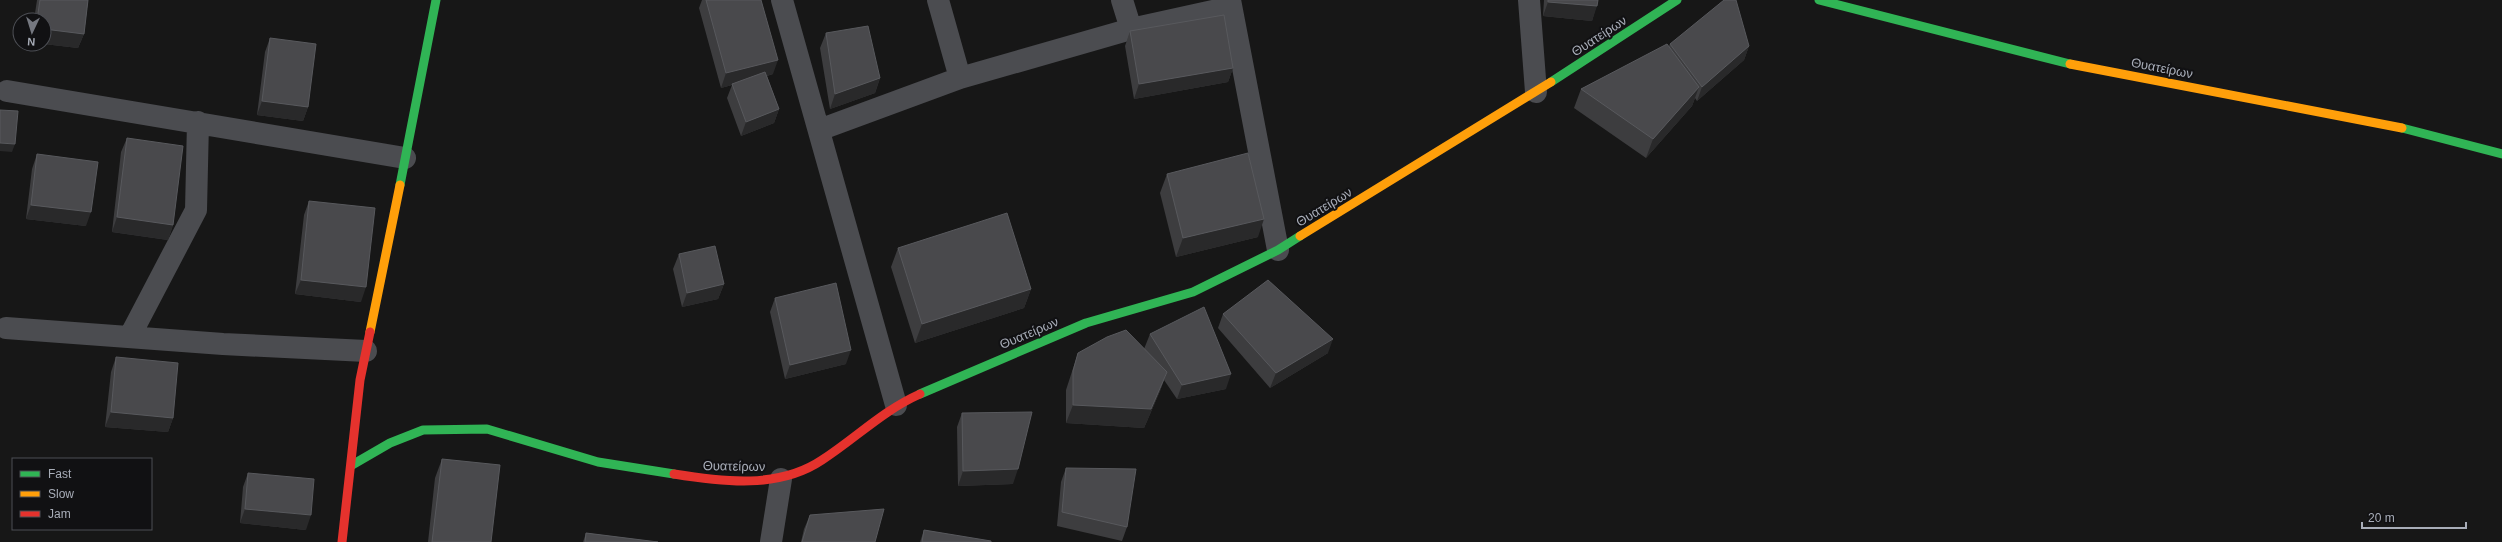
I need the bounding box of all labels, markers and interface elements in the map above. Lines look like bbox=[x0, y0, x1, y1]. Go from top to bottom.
north arrow bbox=[12, 12, 52, 52]
street label: Θυατείρων bbox=[1569, 13, 1629, 59]
text: N bbox=[27, 36, 36, 48]
street label: Θυατείρων bbox=[2130, 55, 2194, 81]
street label: Θυατείρων bbox=[1293, 184, 1355, 230]
street label: Θυατείρων bbox=[997, 314, 1061, 352]
legend bbox=[12, 458, 152, 530]
street label: Θυατείρων bbox=[703, 458, 765, 474]
text: Fast bbox=[48, 467, 72, 481]
text: Slow bbox=[48, 487, 74, 501]
scale bar bbox=[2362, 504, 2466, 530]
text: Jam bbox=[48, 507, 71, 521]
text: 20 m bbox=[2368, 511, 2395, 525]

